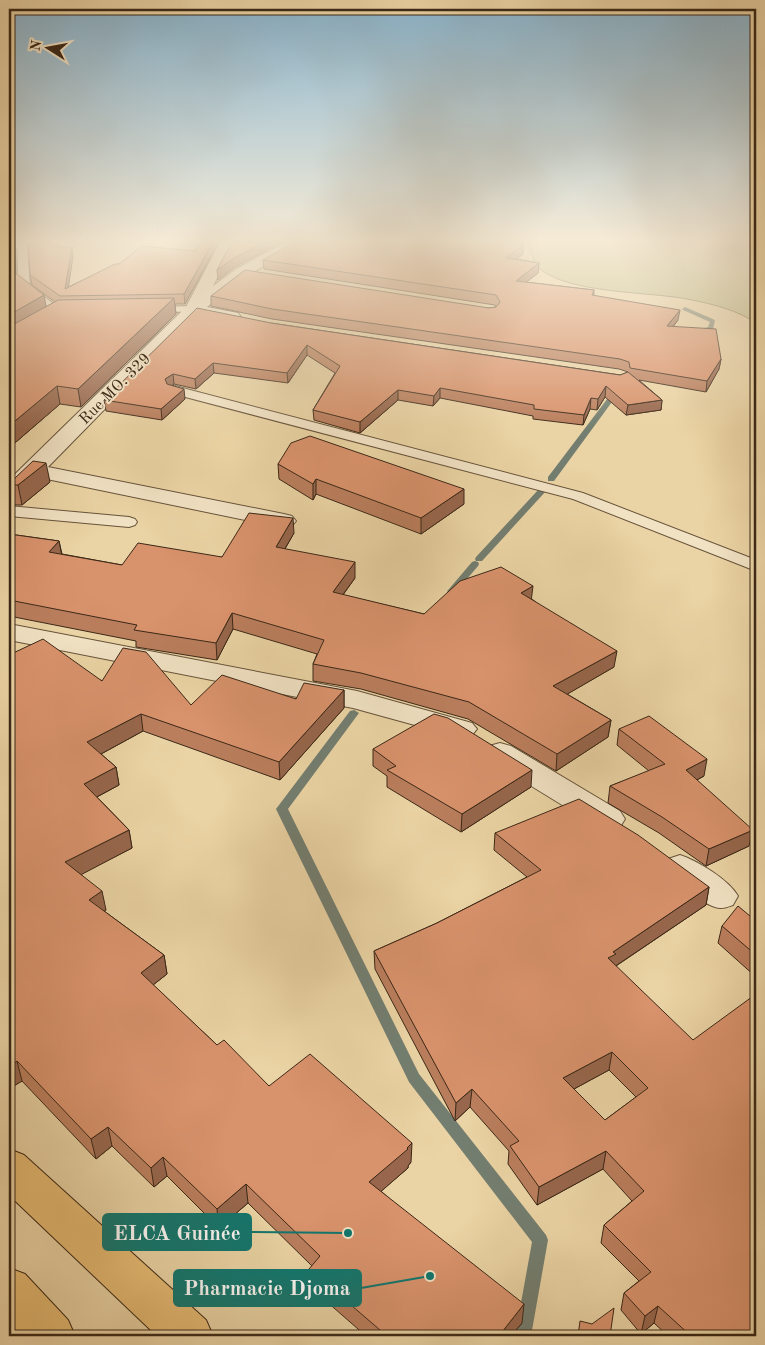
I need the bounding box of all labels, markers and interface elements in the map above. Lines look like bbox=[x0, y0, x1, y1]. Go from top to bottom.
north arrow bbox=[22, 22, 72, 72]
text: N bbox=[28, 39, 44, 52]
street label: Rue MO. 329 bbox=[77, 351, 154, 428]
callout: ELCA Guinée bbox=[103, 1214, 251, 1250]
text: ELCA Guinée bbox=[113, 1224, 241, 1245]
callout: Pharmacie Djoma bbox=[174, 1270, 361, 1306]
text: Pharmacie Djoma bbox=[184, 1279, 351, 1300]

